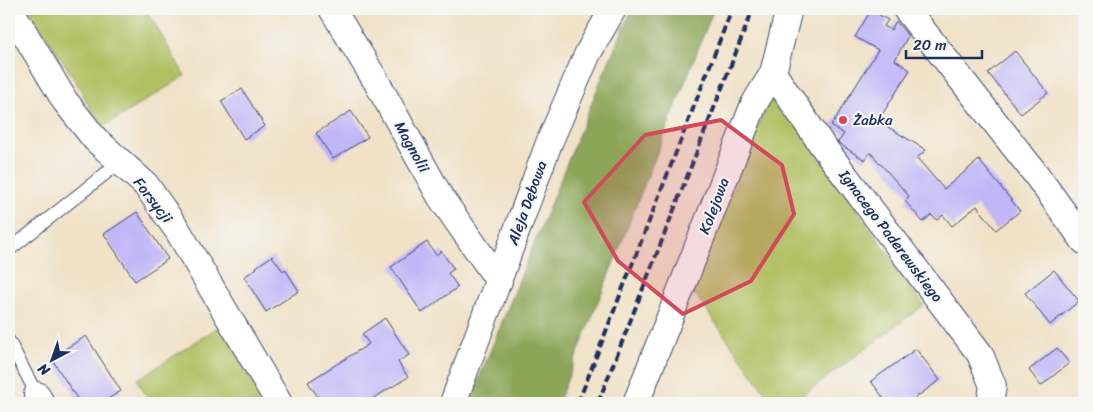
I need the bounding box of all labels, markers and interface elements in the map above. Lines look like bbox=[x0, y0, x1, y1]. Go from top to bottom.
scale bar bbox=[906, 28, 982, 60]
text: 20 m bbox=[913, 32, 947, 58]
place label: Żabka bbox=[853, 107, 893, 133]
marker: Żabka bbox=[837, 114, 849, 126]
street label: Magnolii bbox=[387, 116, 437, 178]
street label: Aleja Dębowa bbox=[499, 157, 554, 250]
street label: Ignacego Paderewskiego bbox=[832, 163, 950, 309]
street label: Forsycji bbox=[126, 171, 180, 230]
street label: Kolejowa bbox=[691, 173, 737, 238]
north arrow bbox=[28, 334, 78, 384]
text: N bbox=[32, 357, 56, 383]

